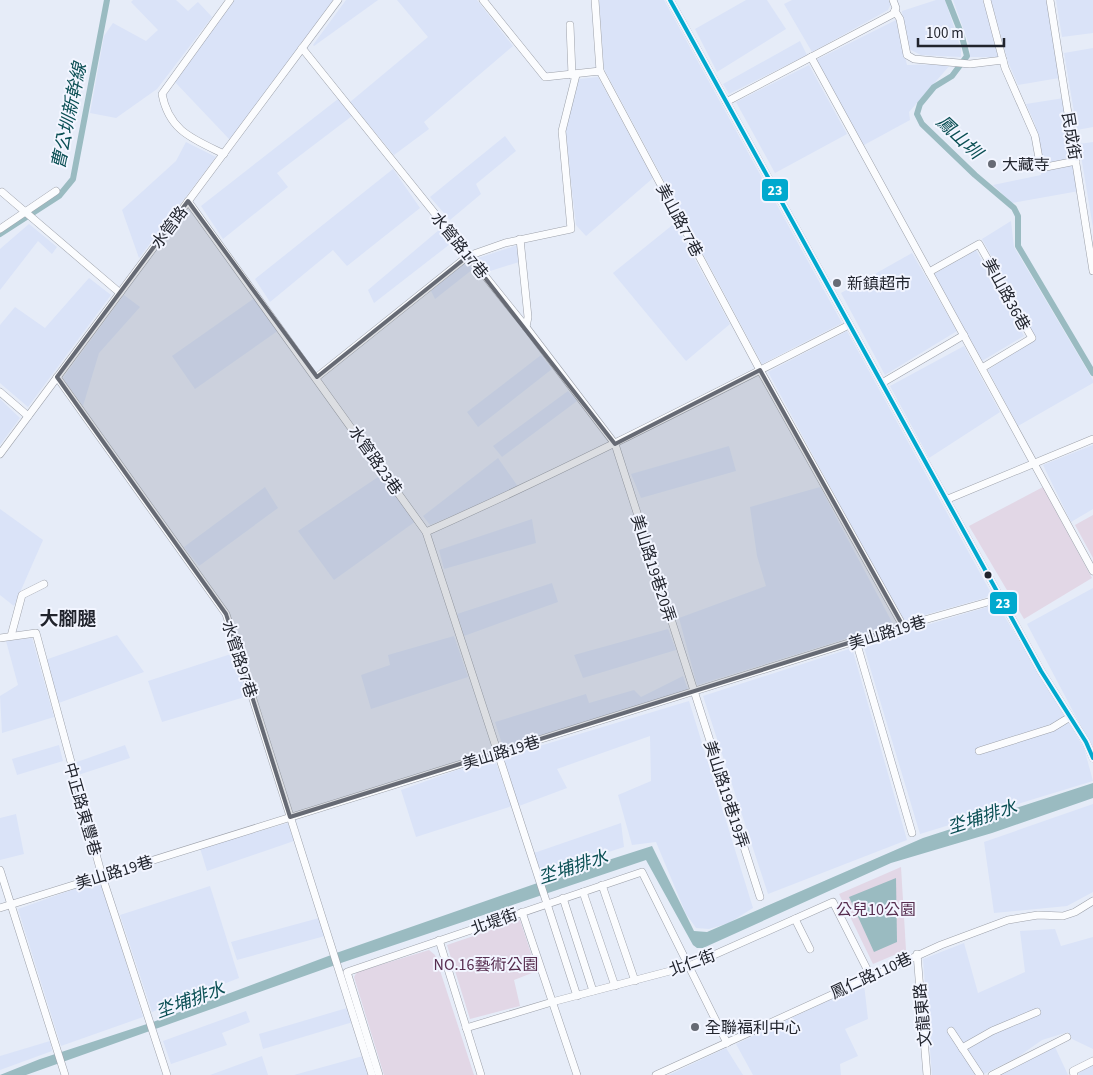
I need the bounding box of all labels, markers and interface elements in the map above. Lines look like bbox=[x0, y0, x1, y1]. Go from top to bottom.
scale bar bbox=[918, 15, 1004, 47]
text: 100 m bbox=[926, 23, 964, 44]
water label: 曹公圳新幹線 bbox=[46, 59, 93, 172]
water label: 鳳山圳 bbox=[930, 110, 989, 167]
street label: 民成街 bbox=[1056, 111, 1086, 162]
place label: 大藏寺 bbox=[1002, 154, 1050, 176]
marker: 大藏寺 bbox=[986, 158, 998, 170]
line badge: 23 bbox=[761, 178, 789, 202]
street label: 美山路77巷 bbox=[651, 180, 708, 261]
text: 23 bbox=[768, 181, 782, 201]
street label: 水管路 bbox=[147, 202, 193, 253]
street label: 水管路17巷 bbox=[426, 208, 493, 284]
street label: 美山路36巷 bbox=[977, 254, 1035, 335]
place label: 新鎮超市 bbox=[847, 273, 911, 295]
marker: 新鎮超市 bbox=[831, 277, 843, 289]
street label: 水管路23巷 bbox=[343, 422, 407, 500]
street label: 美山路19巷20弄 bbox=[625, 512, 681, 625]
unlabelled marker bbox=[983, 570, 993, 580]
line badge: 23 bbox=[989, 591, 1018, 615]
text: 23 bbox=[996, 594, 1010, 614]
district label: 大腳腿 bbox=[39, 606, 97, 633]
street label: 美山路19巷 bbox=[846, 611, 929, 655]
street label: 水管路97巷 bbox=[216, 618, 262, 701]
street label: 美山路19巷 bbox=[460, 731, 543, 775]
street label: 美山路19巷19弄 bbox=[698, 738, 754, 851]
street label: 中正路東豐巷 bbox=[58, 760, 106, 858]
water label: 坔埔排水 bbox=[944, 794, 1021, 840]
water label: 坔埔排水 bbox=[535, 844, 612, 890]
street label: 美山路19巷 bbox=[73, 851, 156, 895]
park label: 公兒10公園 bbox=[836, 899, 916, 921]
street label: 北堤街 bbox=[468, 904, 521, 940]
street label: 北仁街 bbox=[666, 944, 719, 981]
street label: 鳳仁路110巷 bbox=[827, 947, 916, 1004]
park label: NO.16藝術公園 bbox=[434, 954, 538, 976]
water label: 坔埔排水 bbox=[152, 976, 229, 1025]
street label: 文龍東路 bbox=[909, 982, 937, 1048]
place label: 全聯福利中心 bbox=[705, 1017, 801, 1039]
marker: 全聯福利中心 bbox=[689, 1021, 701, 1033]

